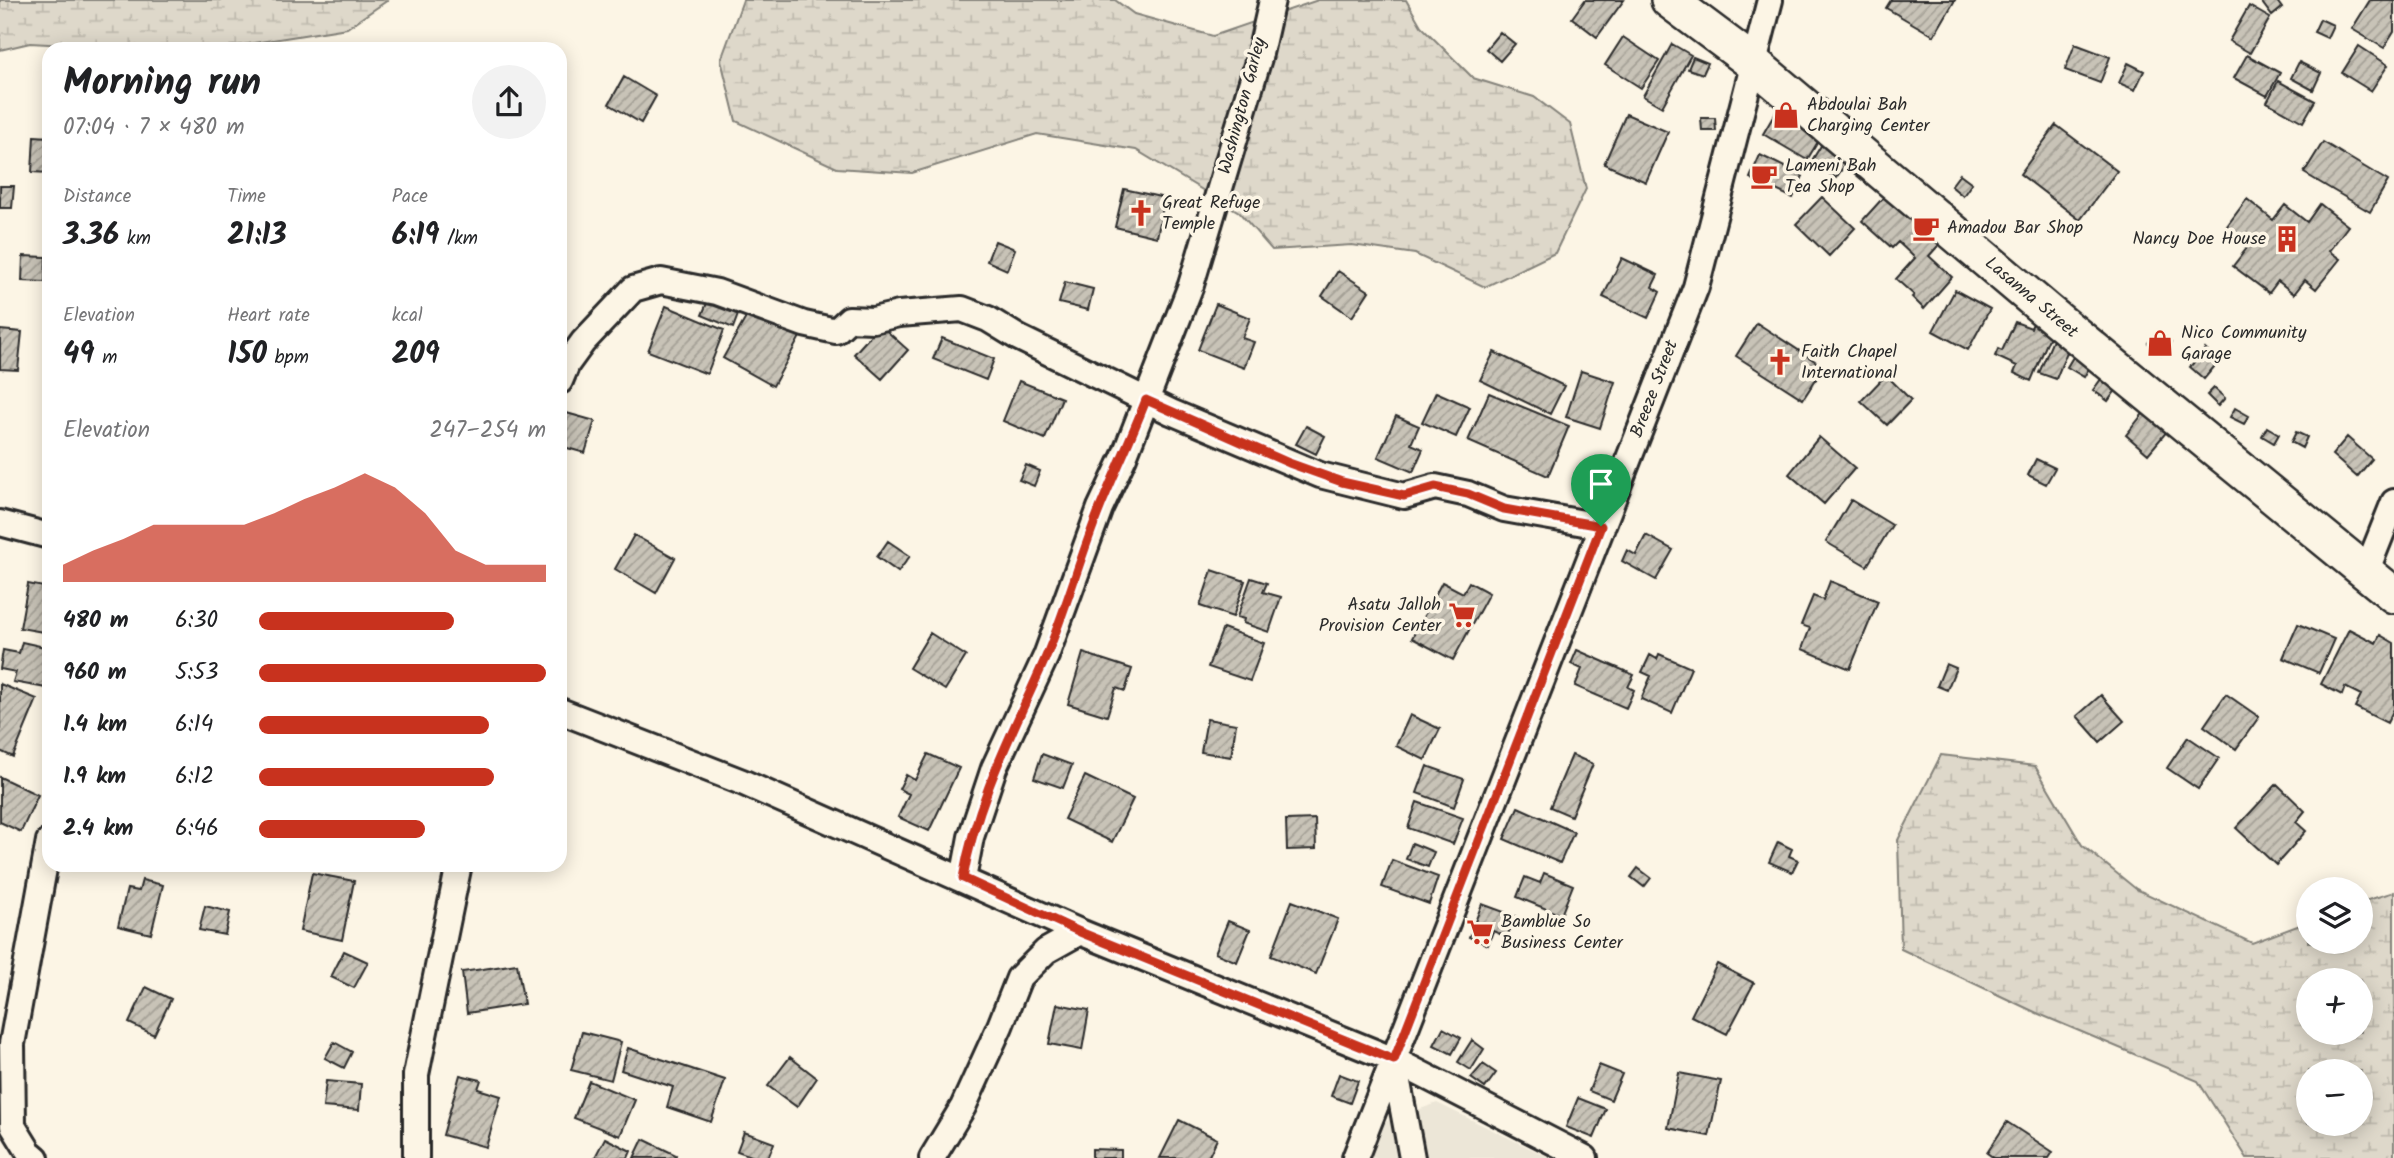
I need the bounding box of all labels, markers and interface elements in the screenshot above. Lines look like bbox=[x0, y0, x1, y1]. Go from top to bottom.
street label: Washington Garley bbox=[1211, 34, 1275, 178]
text: Morning run bbox=[63, 54, 261, 114]
button: share bbox=[472, 65, 546, 139]
place label: Abdoulai Bah Charging Center bbox=[1807, 91, 1931, 141]
shop icon: Abdoulai Bah Charging Center bbox=[1771, 100, 1801, 130]
text: 07:04 · 7 × 480 m bbox=[63, 110, 245, 146]
place label: Lameni Bah Tea Shop bbox=[1785, 152, 1876, 202]
cafe icon: Lameni Bah Tea Shop bbox=[1749, 161, 1779, 191]
text: Distance bbox=[63, 182, 131, 212]
text: Time bbox=[227, 182, 266, 212]
text: Pace bbox=[392, 182, 428, 212]
place label: Great Refuge Temple bbox=[1162, 189, 1260, 239]
church icon: Great Refuge Temple bbox=[1126, 198, 1156, 228]
text: 3.36 bbox=[63, 212, 119, 260]
text: 21:13 bbox=[227, 212, 287, 260]
text: 6:19 bbox=[392, 212, 440, 260]
cafe icon: Amadou Bar Shop bbox=[1911, 213, 1941, 243]
place label: Amadou Bar Shop bbox=[1947, 214, 2083, 243]
text: km bbox=[119, 224, 151, 254]
text: /km bbox=[440, 224, 478, 254]
building icon: Nancy Doe House bbox=[2272, 224, 2302, 254]
place label: Nancy Doe House bbox=[2132, 225, 2266, 254]
street label: Lasanna Street bbox=[1978, 250, 2085, 347]
text: Elevation bbox=[63, 301, 135, 331]
text: Heart rate bbox=[227, 301, 310, 331]
text: kcal bbox=[392, 301, 423, 331]
place label: Nico Community Garage bbox=[2181, 319, 2307, 369]
shop icon: Nico Community Garage bbox=[2145, 328, 2175, 358]
text: 49 bbox=[63, 331, 95, 379]
text: 150 bbox=[227, 331, 267, 379]
text: 209 bbox=[392, 331, 440, 379]
street label: Breeze Street bbox=[1623, 335, 1687, 442]
place label: Faith Chapel International bbox=[1801, 338, 1898, 388]
text: m bbox=[95, 343, 117, 373]
text: bpm bbox=[267, 343, 309, 373]
church icon: Faith Chapel International bbox=[1765, 347, 1795, 377]
text: Elevation bbox=[63, 413, 150, 449]
text: 247–254 m bbox=[429, 413, 546, 449]
pin bbox=[1571, 454, 1631, 526]
icon: arrive bbox=[1582, 465, 1620, 503]
place label: Asatu Jalloh Provision Center bbox=[1319, 591, 1442, 641]
supermarket icon: Asatu Jalloh Provision Center bbox=[1447, 600, 1477, 630]
text: 480 m bbox=[63, 603, 129, 639]
text: 6:30 bbox=[175, 603, 218, 639]
text: 960 m bbox=[63, 655, 127, 691]
text: 5:53 bbox=[175, 655, 219, 691]
text: 1.4 km bbox=[63, 707, 127, 743]
text: 6:14 bbox=[175, 707, 213, 743]
text: 1.9 km bbox=[63, 759, 126, 795]
text: 6:12 bbox=[175, 759, 214, 795]
text: 2.4 km bbox=[63, 811, 133, 847]
text: 6:46 bbox=[175, 811, 219, 847]
map controls bbox=[2296, 877, 2373, 1136]
button: layers bbox=[2296, 877, 2373, 954]
place label: Bamblue So Business Center bbox=[1501, 908, 1624, 958]
supermarket icon: Bamblue So Business Center bbox=[1465, 917, 1495, 947]
button: + bbox=[2296, 968, 2373, 1045]
button: − bbox=[2296, 1059, 2373, 1136]

